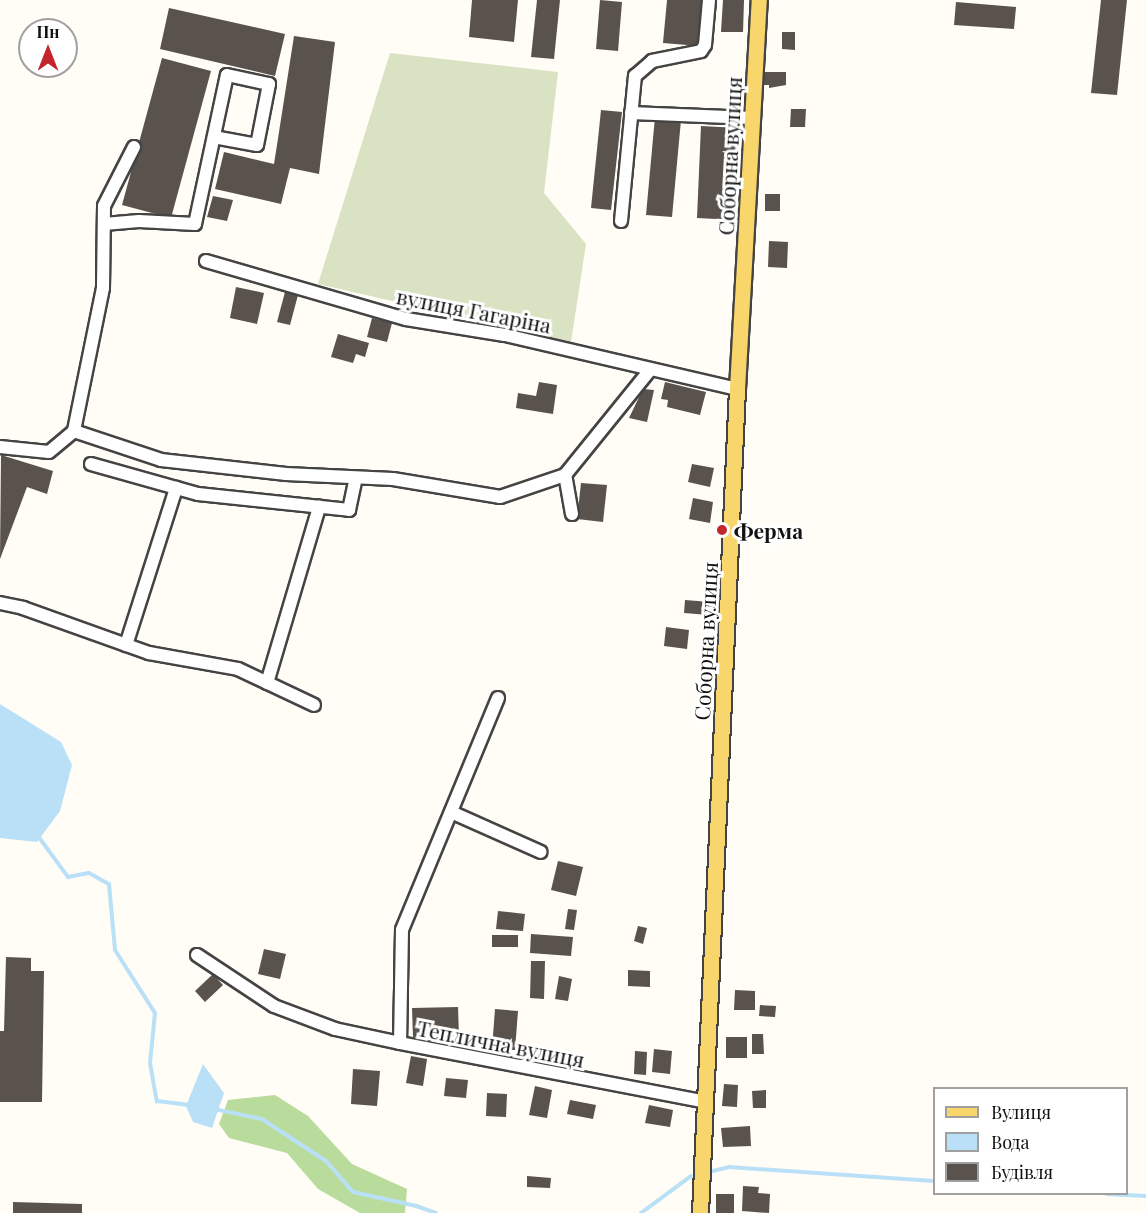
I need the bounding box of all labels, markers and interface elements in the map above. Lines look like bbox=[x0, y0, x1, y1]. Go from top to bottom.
north arrow bbox=[18, 18, 78, 78]
text: Пн bbox=[37, 21, 60, 42]
street label: Соборна вулиця bbox=[712, 76, 746, 236]
street label: вулиця Гагаріна bbox=[395, 283, 553, 337]
place label: Ферма bbox=[734, 517, 803, 543]
marker: Ферма bbox=[715, 523, 729, 537]
street label: Соборна вулиця bbox=[688, 561, 722, 721]
street label: Теплична вулиця bbox=[415, 1014, 587, 1072]
legend bbox=[933, 1087, 1128, 1195]
text: Вулиця bbox=[991, 1100, 1051, 1124]
text: Вода bbox=[991, 1130, 1029, 1154]
text: Будівля bbox=[991, 1160, 1053, 1184]

